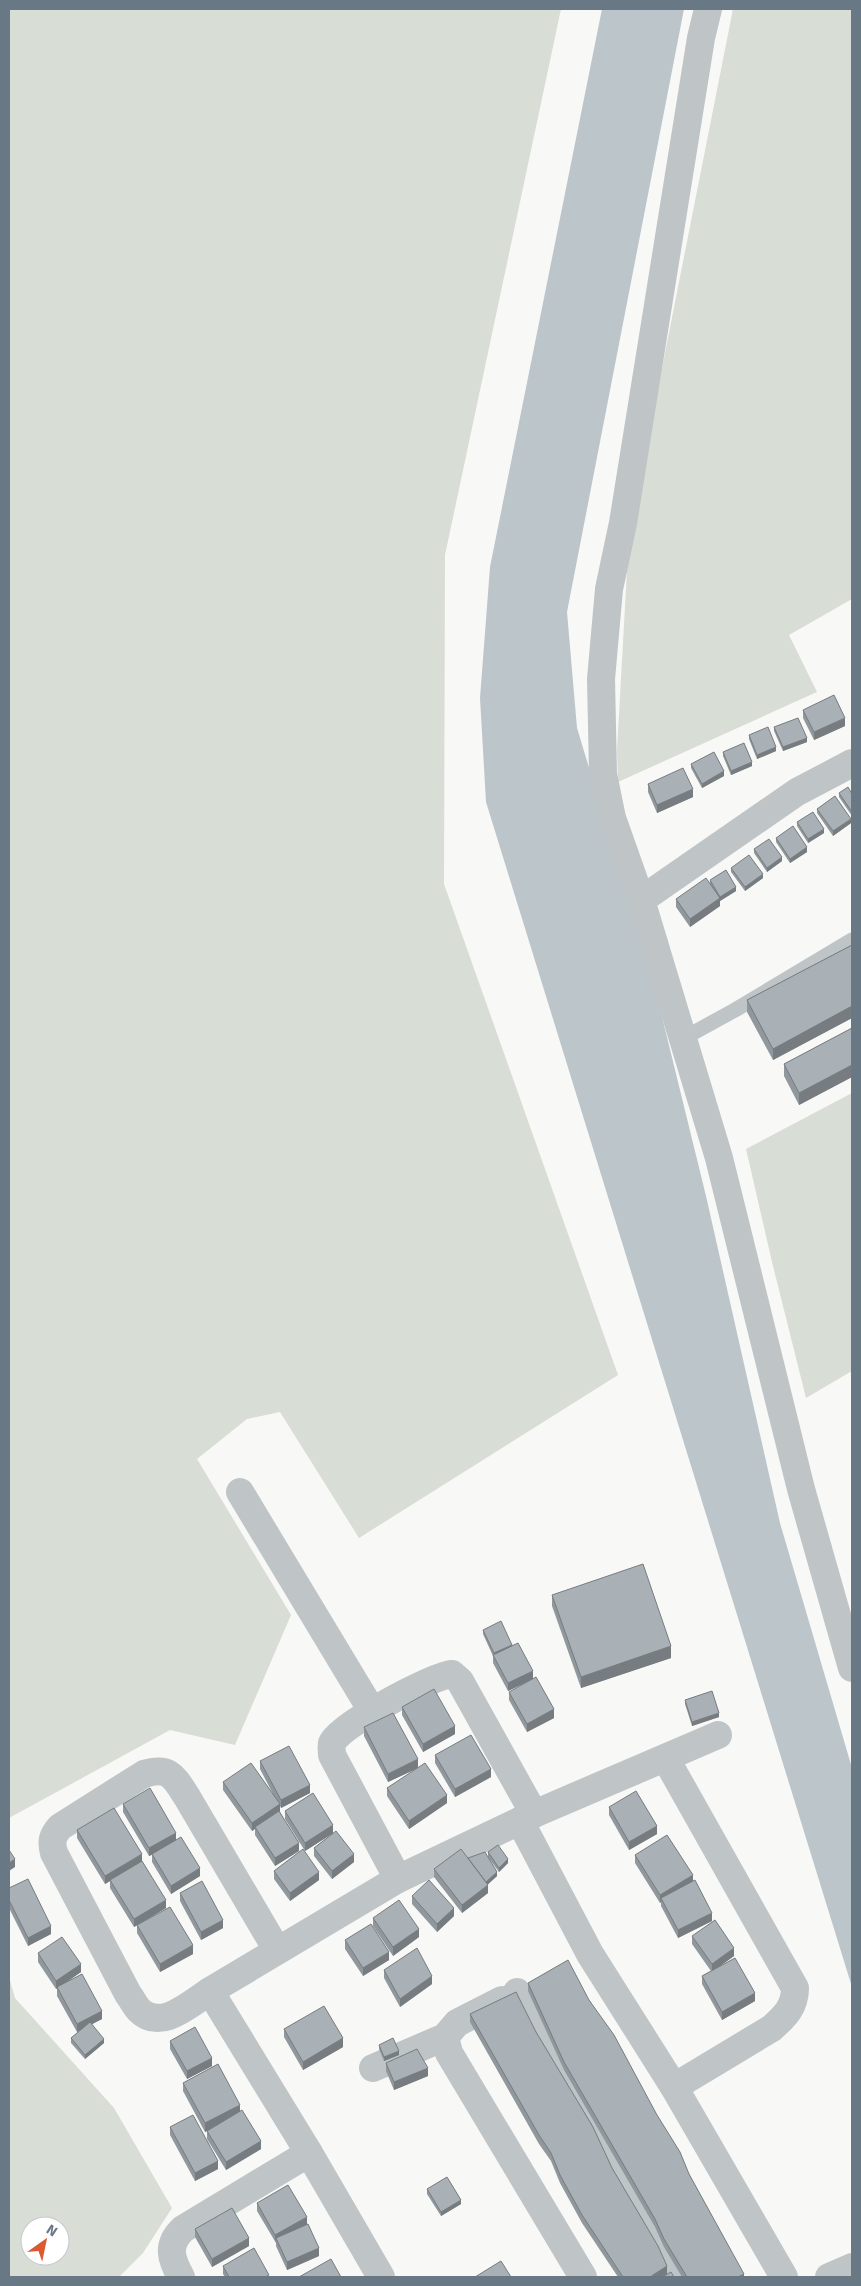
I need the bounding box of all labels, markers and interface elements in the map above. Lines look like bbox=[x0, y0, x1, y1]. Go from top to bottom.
north arrow bbox=[20, 2216, 70, 2266]
text: N bbox=[43, 2221, 61, 2240]

